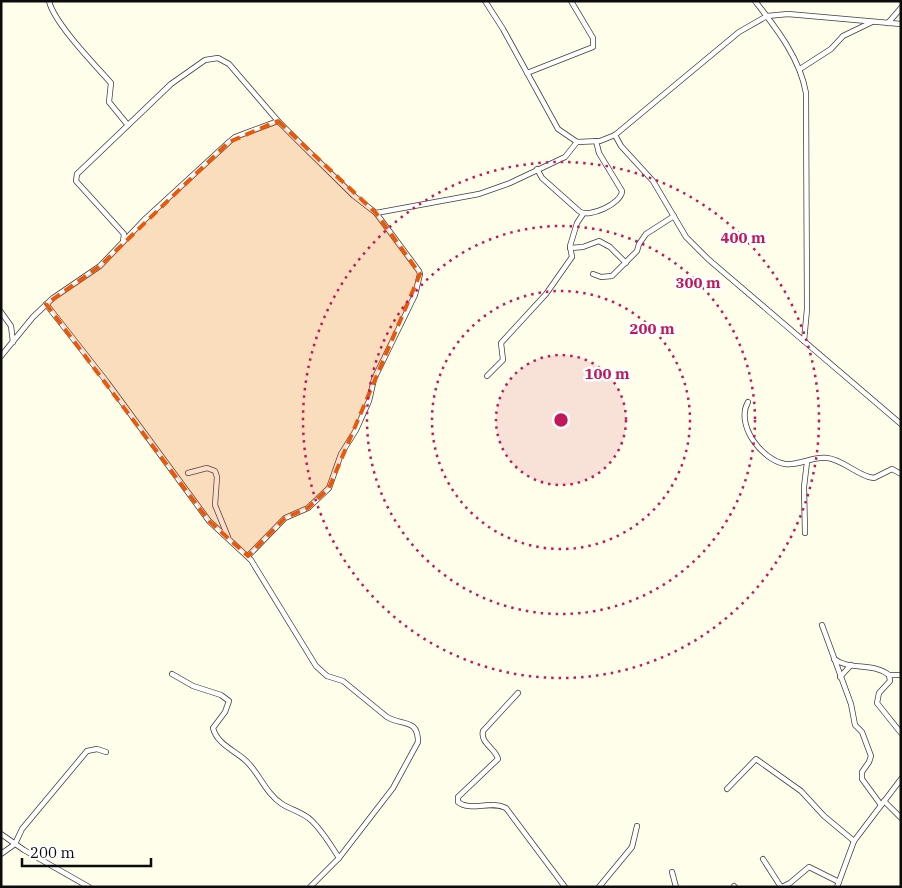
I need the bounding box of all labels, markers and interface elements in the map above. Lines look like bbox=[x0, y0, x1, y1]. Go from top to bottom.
text: 400 m bbox=[720, 228, 766, 247]
text: 300 m bbox=[675, 273, 721, 292]
text: 200 m bbox=[629, 319, 675, 338]
text: 100 m bbox=[584, 364, 630, 383]
centre of rings bbox=[552, 411, 570, 429]
scale bar bbox=[22, 836, 151, 868]
text: 200 m bbox=[30, 843, 75, 862]

